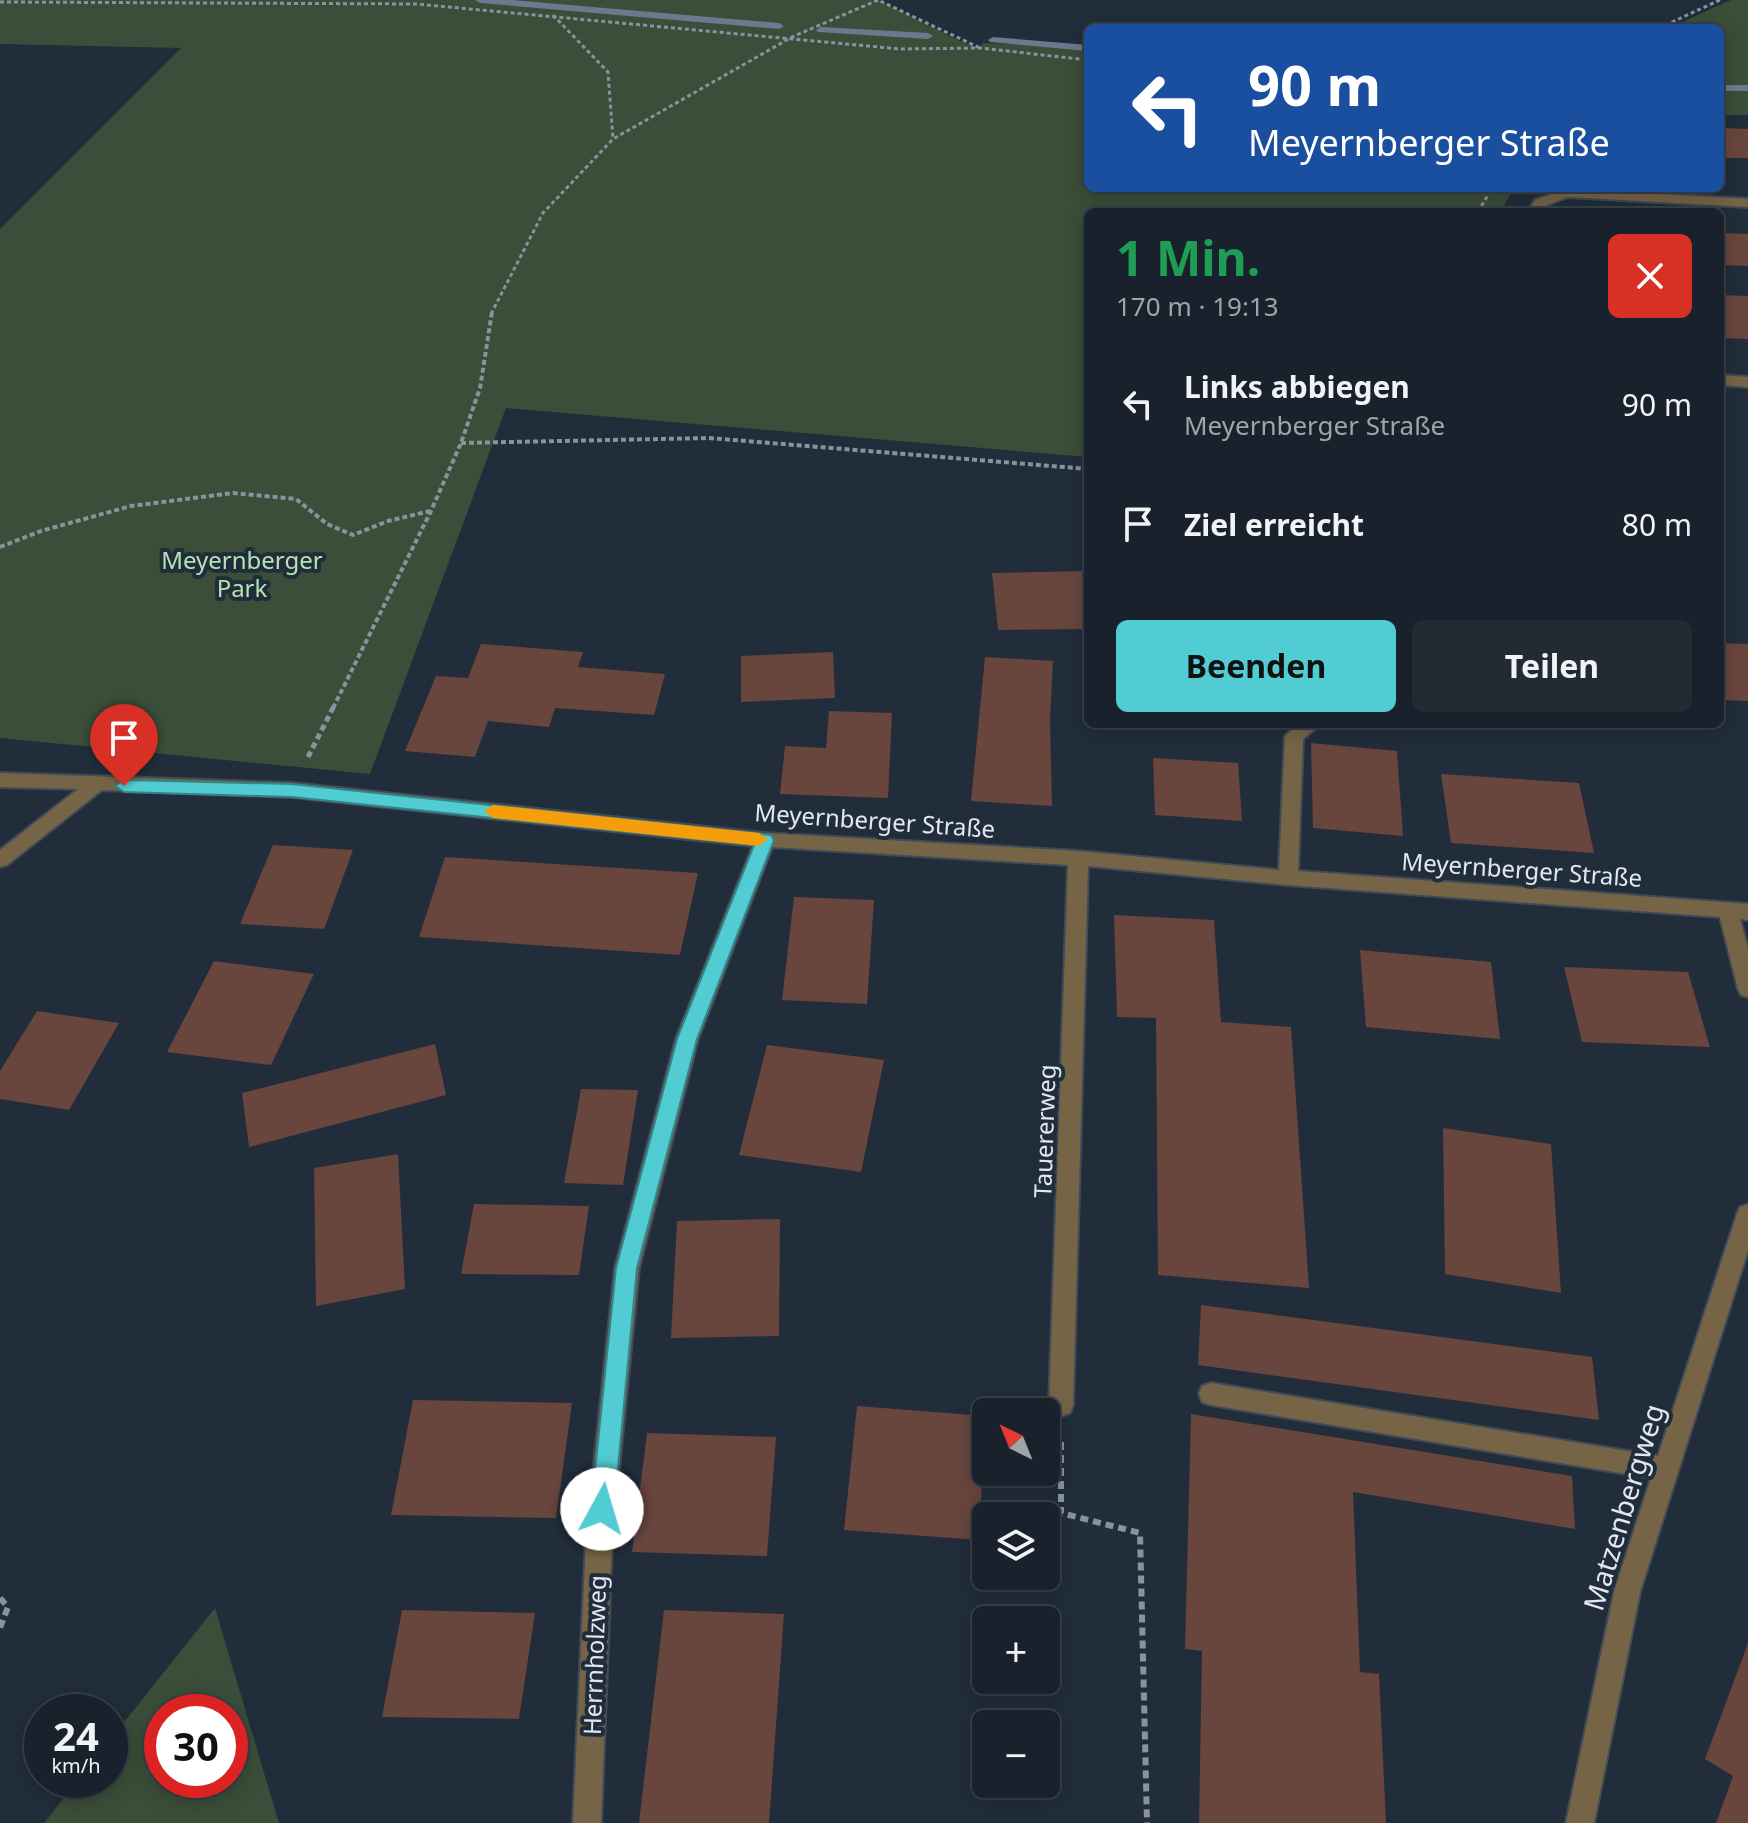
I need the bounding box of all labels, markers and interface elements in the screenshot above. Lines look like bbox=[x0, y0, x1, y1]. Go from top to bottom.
text: 90 m bbox=[1248, 46, 1381, 122]
icon: left bbox=[1116, 56, 1220, 160]
text: Meyernberger Straße bbox=[1248, 118, 1610, 167]
text: 1 Min. bbox=[1116, 225, 1260, 290]
button: close bbox=[1608, 234, 1692, 318]
text: 170 m · 19:13 bbox=[1116, 288, 1279, 324]
text: Links abbiegen bbox=[1184, 366, 1410, 407]
icon: left bbox=[1116, 382, 1160, 426]
text: 90 m bbox=[1622, 384, 1692, 425]
text: Meyernberger Straße bbox=[1184, 407, 1445, 443]
icon: arrive bbox=[1116, 502, 1160, 546]
text: Ziel erreicht bbox=[1184, 504, 1364, 545]
text: 80 m bbox=[1622, 504, 1692, 545]
park label: Meyernberger Park bbox=[161, 543, 323, 604]
button: Beenden bbox=[1116, 620, 1396, 712]
button: Teilen bbox=[1412, 620, 1692, 712]
pin bbox=[90, 704, 158, 786]
icon: arrive bbox=[102, 716, 146, 760]
street label: Meyernberger Straße bbox=[754, 795, 996, 845]
street label: Meyernberger Straße bbox=[1401, 844, 1643, 894]
street label: Tauererweg bbox=[1025, 1064, 1063, 1198]
north arrow bbox=[972, 1398, 1060, 1486]
map controls bbox=[972, 1398, 1060, 1798]
street label: Matzenbergweg bbox=[1574, 1399, 1672, 1615]
position arrow bbox=[560, 1467, 644, 1551]
button: layers bbox=[972, 1502, 1060, 1590]
street label: Herrnholzweg bbox=[575, 1574, 613, 1736]
button: + bbox=[972, 1606, 1060, 1694]
speed limit sign: 30 bbox=[144, 1694, 248, 1798]
text: 24 bbox=[53, 1708, 99, 1763]
button: − bbox=[972, 1710, 1060, 1798]
text: km/h bbox=[51, 1752, 101, 1779]

